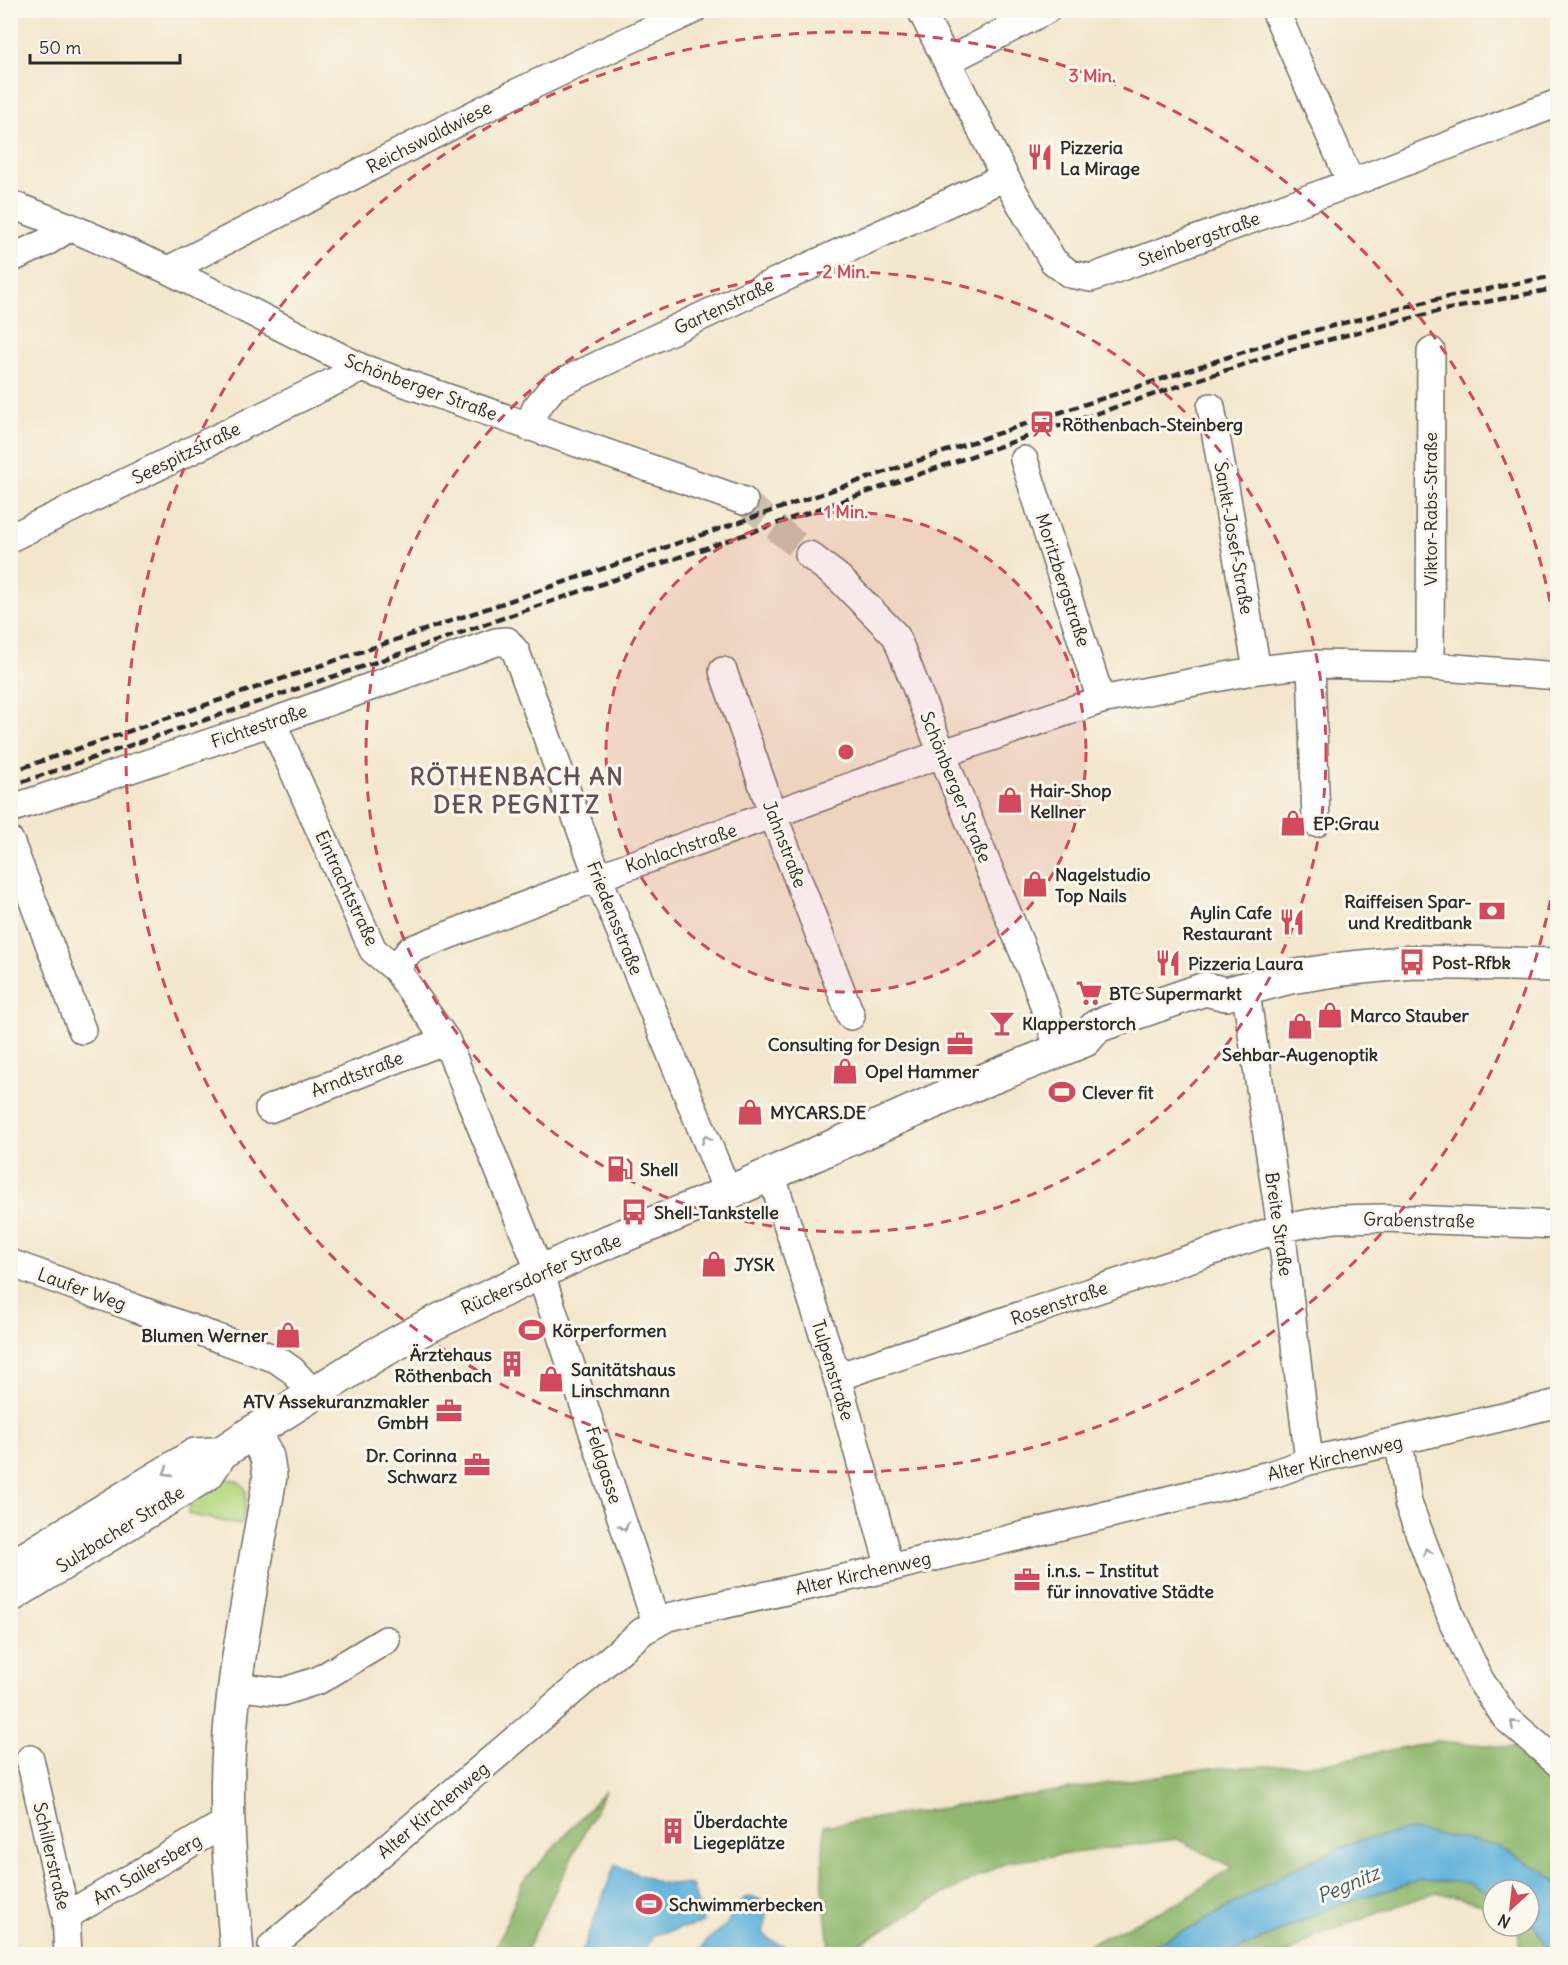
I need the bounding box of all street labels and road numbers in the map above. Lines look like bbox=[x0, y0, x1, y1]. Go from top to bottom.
street label: Reichswaldwiese bbox=[363, 96, 495, 178]
street label: Steinbergstraße bbox=[1135, 206, 1263, 272]
street label: Gartenstraße bbox=[670, 273, 778, 339]
street label: Schönberger Straße bbox=[341, 349, 501, 425]
street label: Seespitzstraße bbox=[128, 417, 244, 489]
street label: Viktor-Rabs-Straße bbox=[1419, 432, 1442, 586]
street label: Sankt-Josef-Straße bbox=[1209, 460, 1259, 616]
street label: Moritzbergstraße bbox=[1031, 511, 1095, 649]
street label: Fichtestraße bbox=[208, 699, 310, 753]
street label: Schönberger Straße bbox=[915, 708, 997, 866]
street label: Jahnstraße bbox=[758, 797, 812, 891]
street label: Kohlachstraße bbox=[622, 818, 740, 878]
street label: Eintrachtstraße bbox=[310, 827, 384, 949]
street label: Friedensstraße bbox=[582, 858, 648, 978]
street label: Arndtstraße bbox=[308, 1046, 406, 1102]
street label: Breite Straße bbox=[1260, 1170, 1298, 1278]
street label: Grabenstraße bbox=[1363, 1208, 1475, 1232]
street label: Rückersdorfer Straße bbox=[457, 1228, 625, 1320]
street label: Laufer Weg bbox=[35, 1262, 129, 1316]
street label: Rosenstraße bbox=[1008, 1276, 1110, 1330]
street label: Tulpenstraße bbox=[807, 1317, 859, 1423]
street label: Feldgasse bbox=[581, 1423, 627, 1507]
street label: Alter Kirchenweg bbox=[1265, 1430, 1405, 1486]
street label: Sulzbacher Straße bbox=[52, 1480, 188, 1578]
street label: Alter Kirchenweg bbox=[793, 1546, 933, 1600]
street label: Alter Kirchenweg bbox=[373, 1757, 493, 1863]
street label: Schillerstraße bbox=[28, 1800, 76, 1912]
street label: Am Sailersberg bbox=[88, 1829, 206, 1909]

